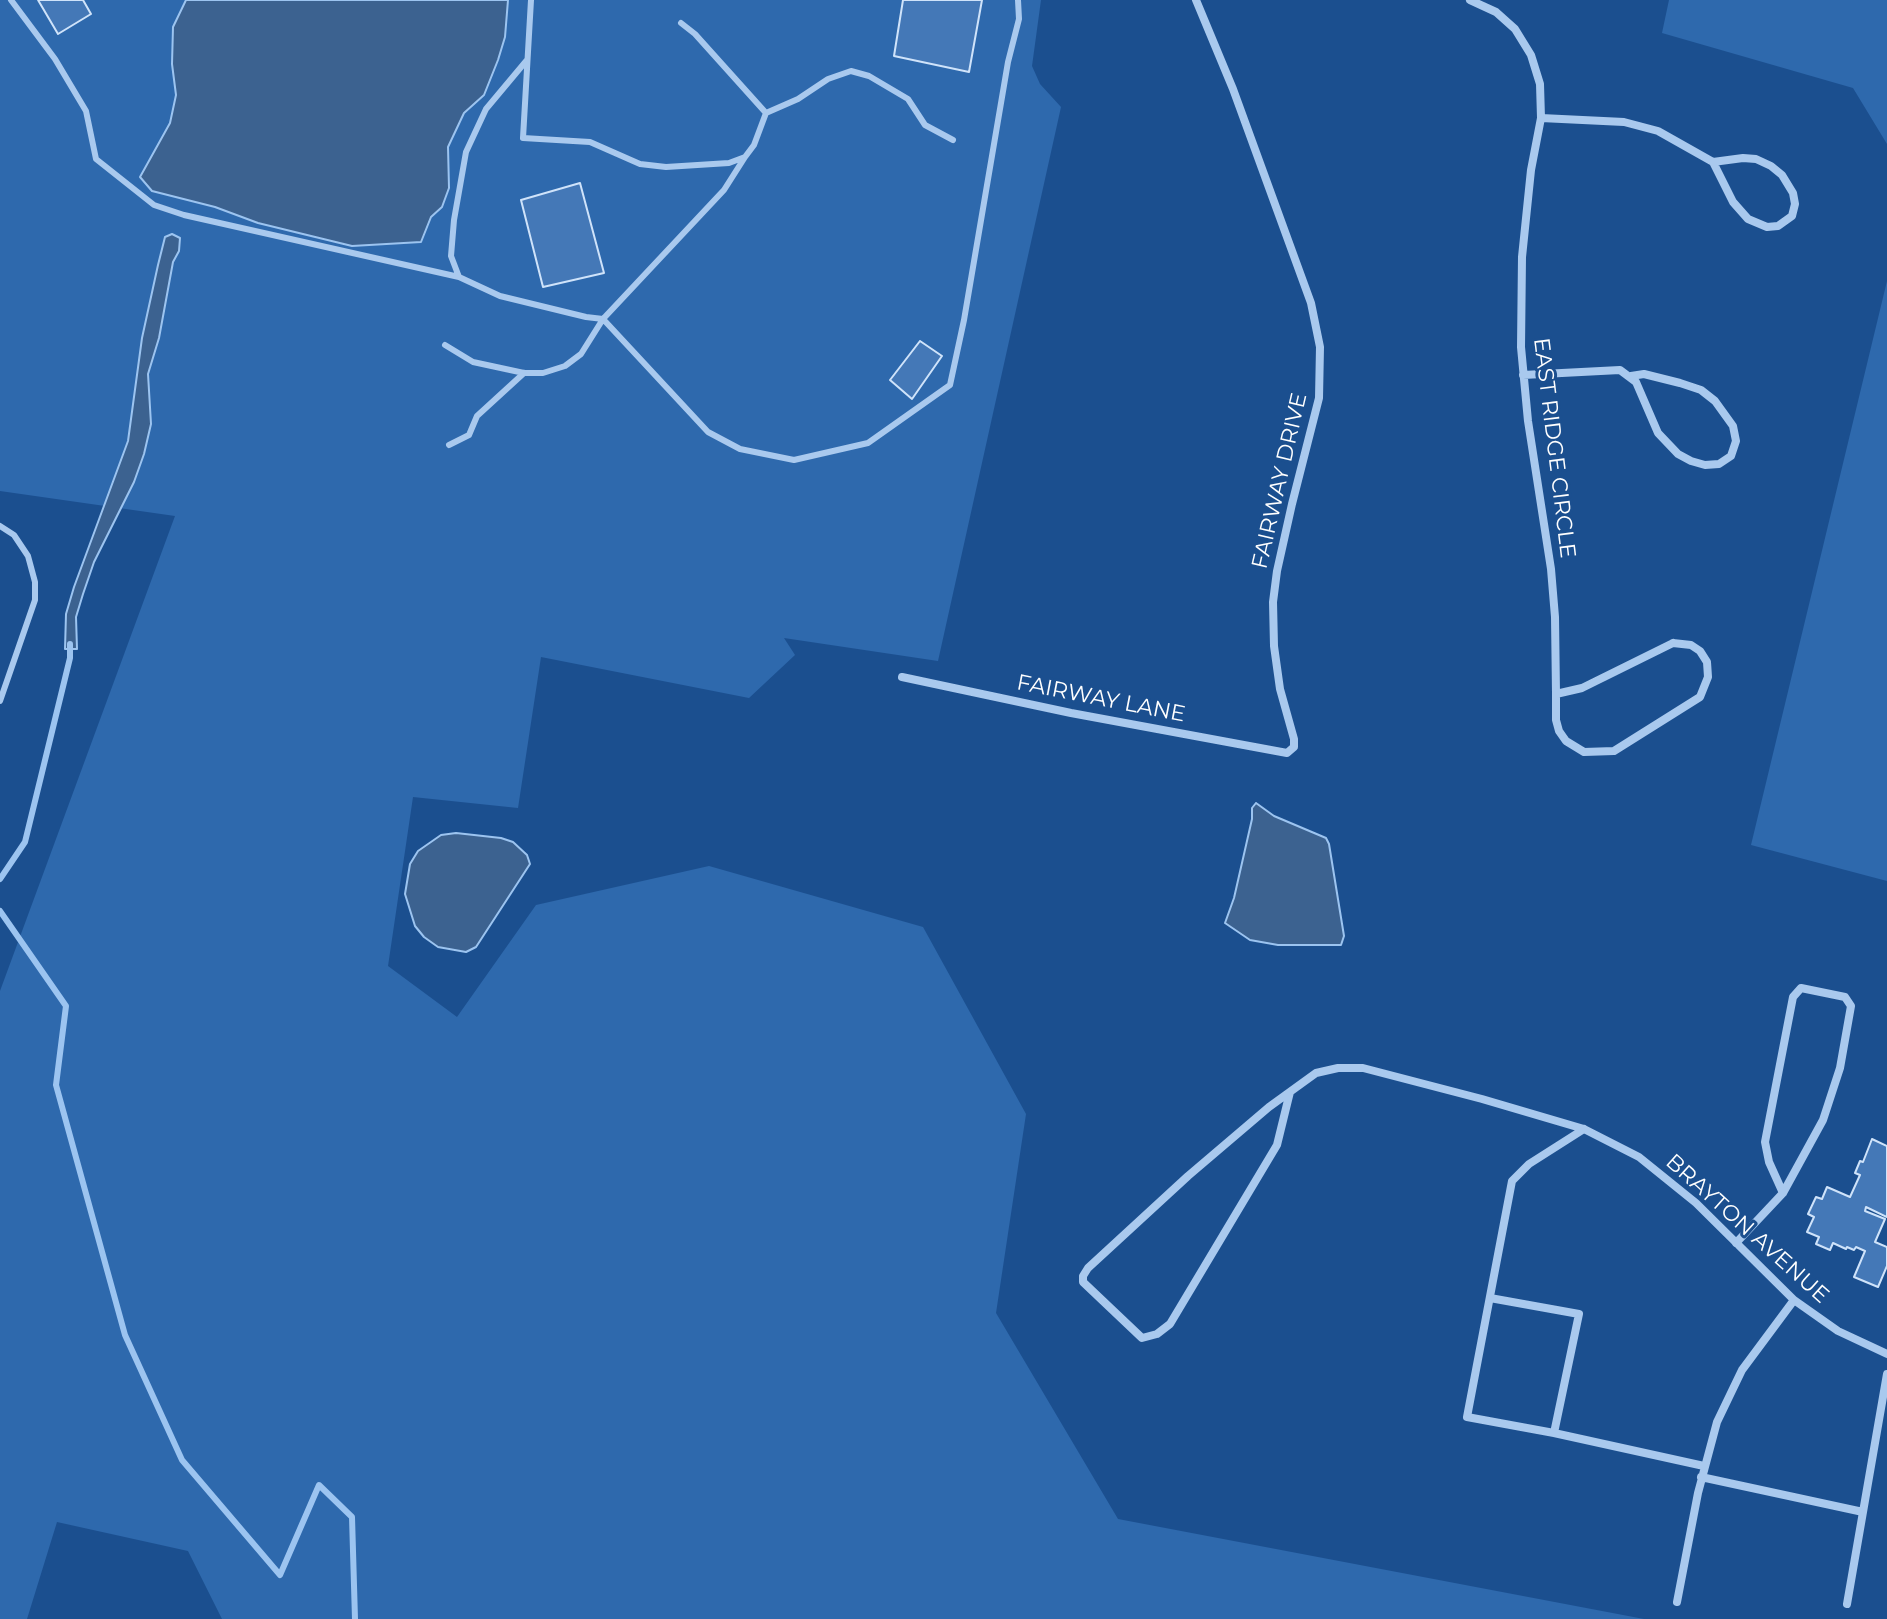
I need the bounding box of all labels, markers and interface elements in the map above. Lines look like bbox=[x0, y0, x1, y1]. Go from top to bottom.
street label: EAST RIDGE CIRCLE bbox=[1527, 336, 1581, 560]
street label: FAIRWAY DRIVE bbox=[1247, 390, 1313, 572]
street label: FAIRWAY LANE bbox=[1015, 670, 1187, 728]
street label: BRAYTON AVENUE bbox=[1660, 1149, 1834, 1309]

